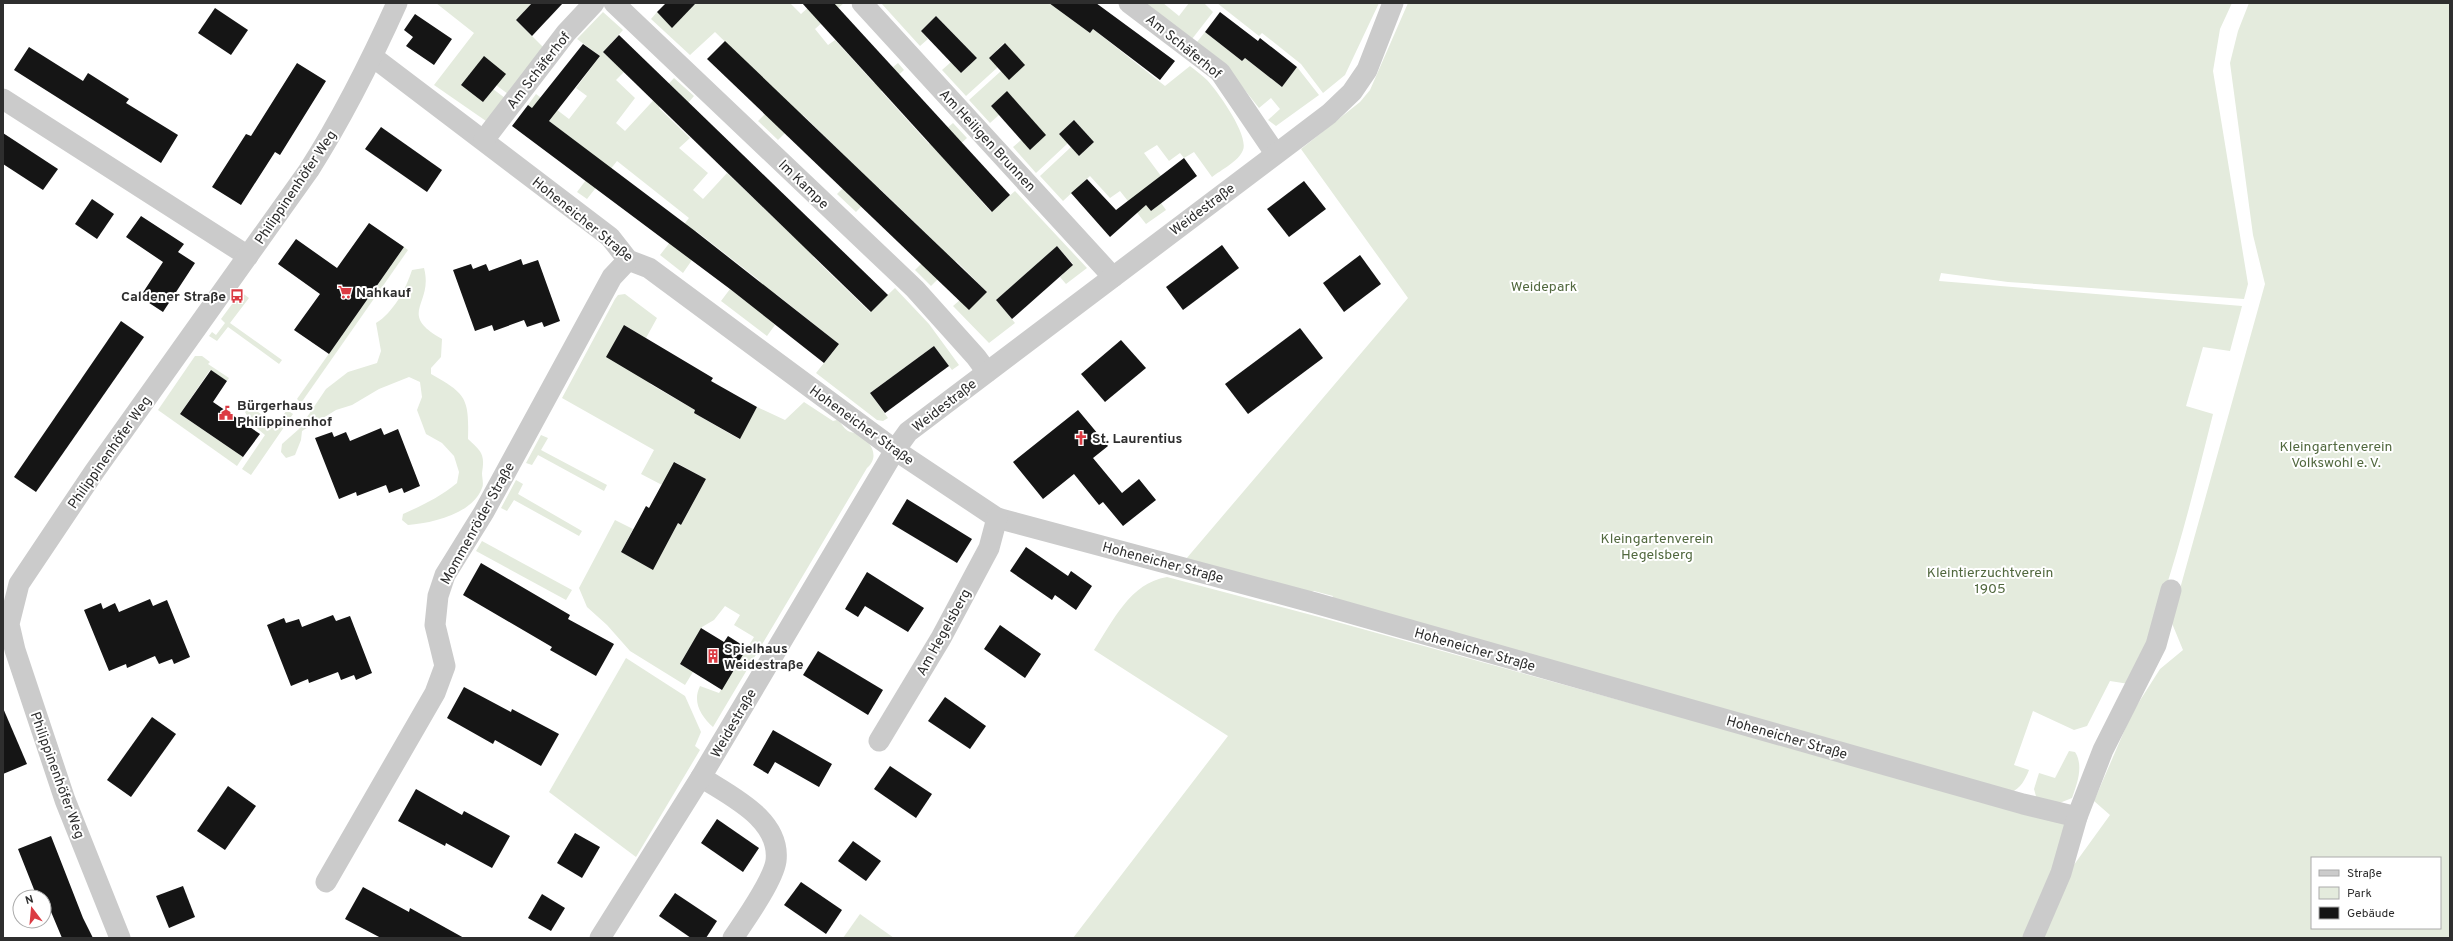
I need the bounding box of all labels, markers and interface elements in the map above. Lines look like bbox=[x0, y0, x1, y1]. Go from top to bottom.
street label: Am Schäferhof bbox=[1142, 11, 1225, 83]
street label: Am Schäferhof bbox=[504, 29, 575, 113]
street label: Am Heiligen Brunnen bbox=[935, 86, 1039, 196]
street label: Philippinenhöfer Weg bbox=[252, 128, 341, 248]
street label: Im Kampe bbox=[774, 157, 832, 213]
street label: Hoheneicher Straße bbox=[528, 174, 636, 266]
street label: Weidestraße bbox=[1167, 180, 1239, 240]
park label: Weidepark bbox=[1511, 279, 1577, 296]
supermarket icon: Nahkauf bbox=[337, 284, 353, 300]
place label: Nahkauf bbox=[356, 285, 411, 302]
bus stop icon: Caldener Straße bbox=[229, 288, 245, 304]
place label: Caldener Straße bbox=[121, 289, 226, 306]
street label: Weidestraße bbox=[909, 376, 980, 437]
street label: Hoheneicher Straße bbox=[806, 383, 917, 470]
street label: Philippinenhöfer Weg bbox=[65, 393, 156, 513]
place label: Bürgerhaus Philippinenhof bbox=[237, 398, 332, 431]
public building icon: Bürgerhaus Philippinenhof bbox=[218, 405, 234, 421]
church icon: St. Laurentius bbox=[1073, 430, 1089, 446]
place label: St. Laurentius bbox=[1092, 431, 1182, 448]
park label: Kleingartenverein Volkswohl e. V. bbox=[2280, 439, 2392, 472]
street label: Mommenröder Straße bbox=[438, 460, 519, 588]
park label: Kleingartenverein Hegelsberg bbox=[1601, 531, 1713, 564]
street label: Hoheneicher Straße bbox=[1100, 539, 1225, 588]
park label: Kleintierzuchtverein 1905 bbox=[1927, 565, 2053, 598]
street label: Am Hegelsberg bbox=[913, 586, 975, 679]
street label: Hoheneicher Straße bbox=[1412, 625, 1537, 676]
place label: Spielhaus Weidestraße bbox=[724, 641, 804, 674]
building icon: Spielhaus Weidestraße bbox=[705, 648, 721, 664]
street label: Weidestraße bbox=[708, 686, 761, 761]
street label: Philippinenhöfer Weg bbox=[26, 710, 87, 841]
street label: Hoheneicher Straße bbox=[1724, 713, 1849, 764]
legend bbox=[2311, 857, 2441, 929]
text: Straße bbox=[2347, 866, 2382, 882]
text: Park bbox=[2347, 886, 2372, 902]
north arrow bbox=[12, 889, 52, 929]
text: N bbox=[24, 893, 35, 908]
text: Gebäude bbox=[2347, 906, 2395, 922]

